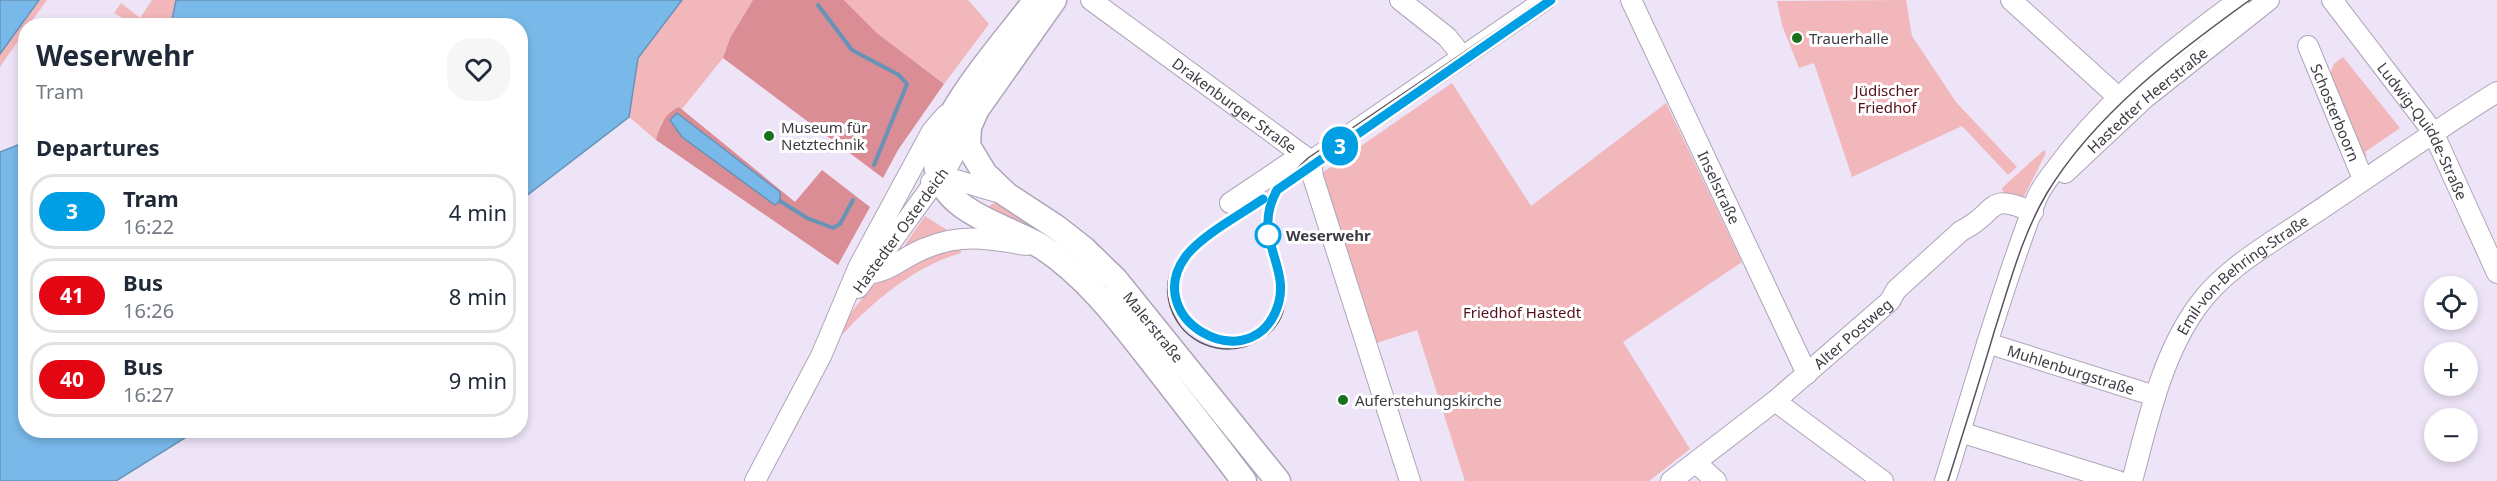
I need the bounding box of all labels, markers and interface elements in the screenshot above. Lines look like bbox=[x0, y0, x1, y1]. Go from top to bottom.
place label: Trauerhalle bbox=[1809, 28, 1889, 48]
marker: Trauerhalle bbox=[1790, 31, 1804, 45]
text: Weserwehr bbox=[36, 36, 194, 74]
button: heart bbox=[447, 38, 510, 101]
street label: Hastedter Heerstraße bbox=[2083, 43, 2211, 157]
street label: Drakenburger Straße bbox=[1168, 53, 1301, 157]
street label: Ludwig-Quidde-Straße bbox=[2373, 58, 2472, 203]
street label: Schosterboorn bbox=[2306, 61, 2365, 164]
text: Tram bbox=[36, 78, 84, 105]
park label: Jüdischer Friedhof bbox=[1853, 80, 1919, 117]
place label: Museum für Netztechnik bbox=[781, 117, 867, 154]
line badge: 3 bbox=[1320, 126, 1360, 166]
marker: Museum für Netztechnik bbox=[762, 129, 776, 143]
text: Departures bbox=[36, 132, 160, 162]
text: 3 bbox=[1334, 132, 1346, 160]
street label: Inselstraße bbox=[1693, 147, 1745, 227]
street label: Hastedter Osterdeich bbox=[848, 163, 952, 297]
text: Tram bbox=[123, 183, 179, 213]
text: 3 bbox=[66, 197, 78, 225]
text: 4 min bbox=[449, 197, 507, 227]
street label: Emil-von-Behring-Straße bbox=[2172, 210, 2312, 338]
text: 16:22 bbox=[123, 213, 174, 240]
marker: Weserwehr bbox=[1255, 222, 1281, 248]
place label: Weserwehr bbox=[1286, 225, 1371, 245]
text: Bus bbox=[123, 267, 163, 297]
map controls bbox=[2424, 276, 2478, 462]
button: locate bbox=[2424, 276, 2478, 330]
text: 41 bbox=[60, 281, 84, 309]
text: 8 min bbox=[449, 281, 507, 311]
street label: Malerstraße bbox=[1119, 287, 1188, 366]
street label: Alter Postweg bbox=[1809, 294, 1896, 373]
text: 16:26 bbox=[123, 297, 174, 324]
park label: Friedhof Hastedt bbox=[1463, 302, 1582, 322]
street label: Muhlenburgstraße bbox=[2005, 340, 2137, 399]
button: + bbox=[2424, 342, 2478, 396]
text: Bus bbox=[123, 351, 163, 381]
text: 40 bbox=[60, 365, 84, 393]
text: 9 min bbox=[449, 365, 507, 395]
text: 16:27 bbox=[123, 381, 174, 408]
place label: Auferstehungskirche bbox=[1355, 390, 1502, 410]
marker: Auferstehungskirche bbox=[1336, 393, 1350, 407]
button: − bbox=[2424, 408, 2478, 462]

